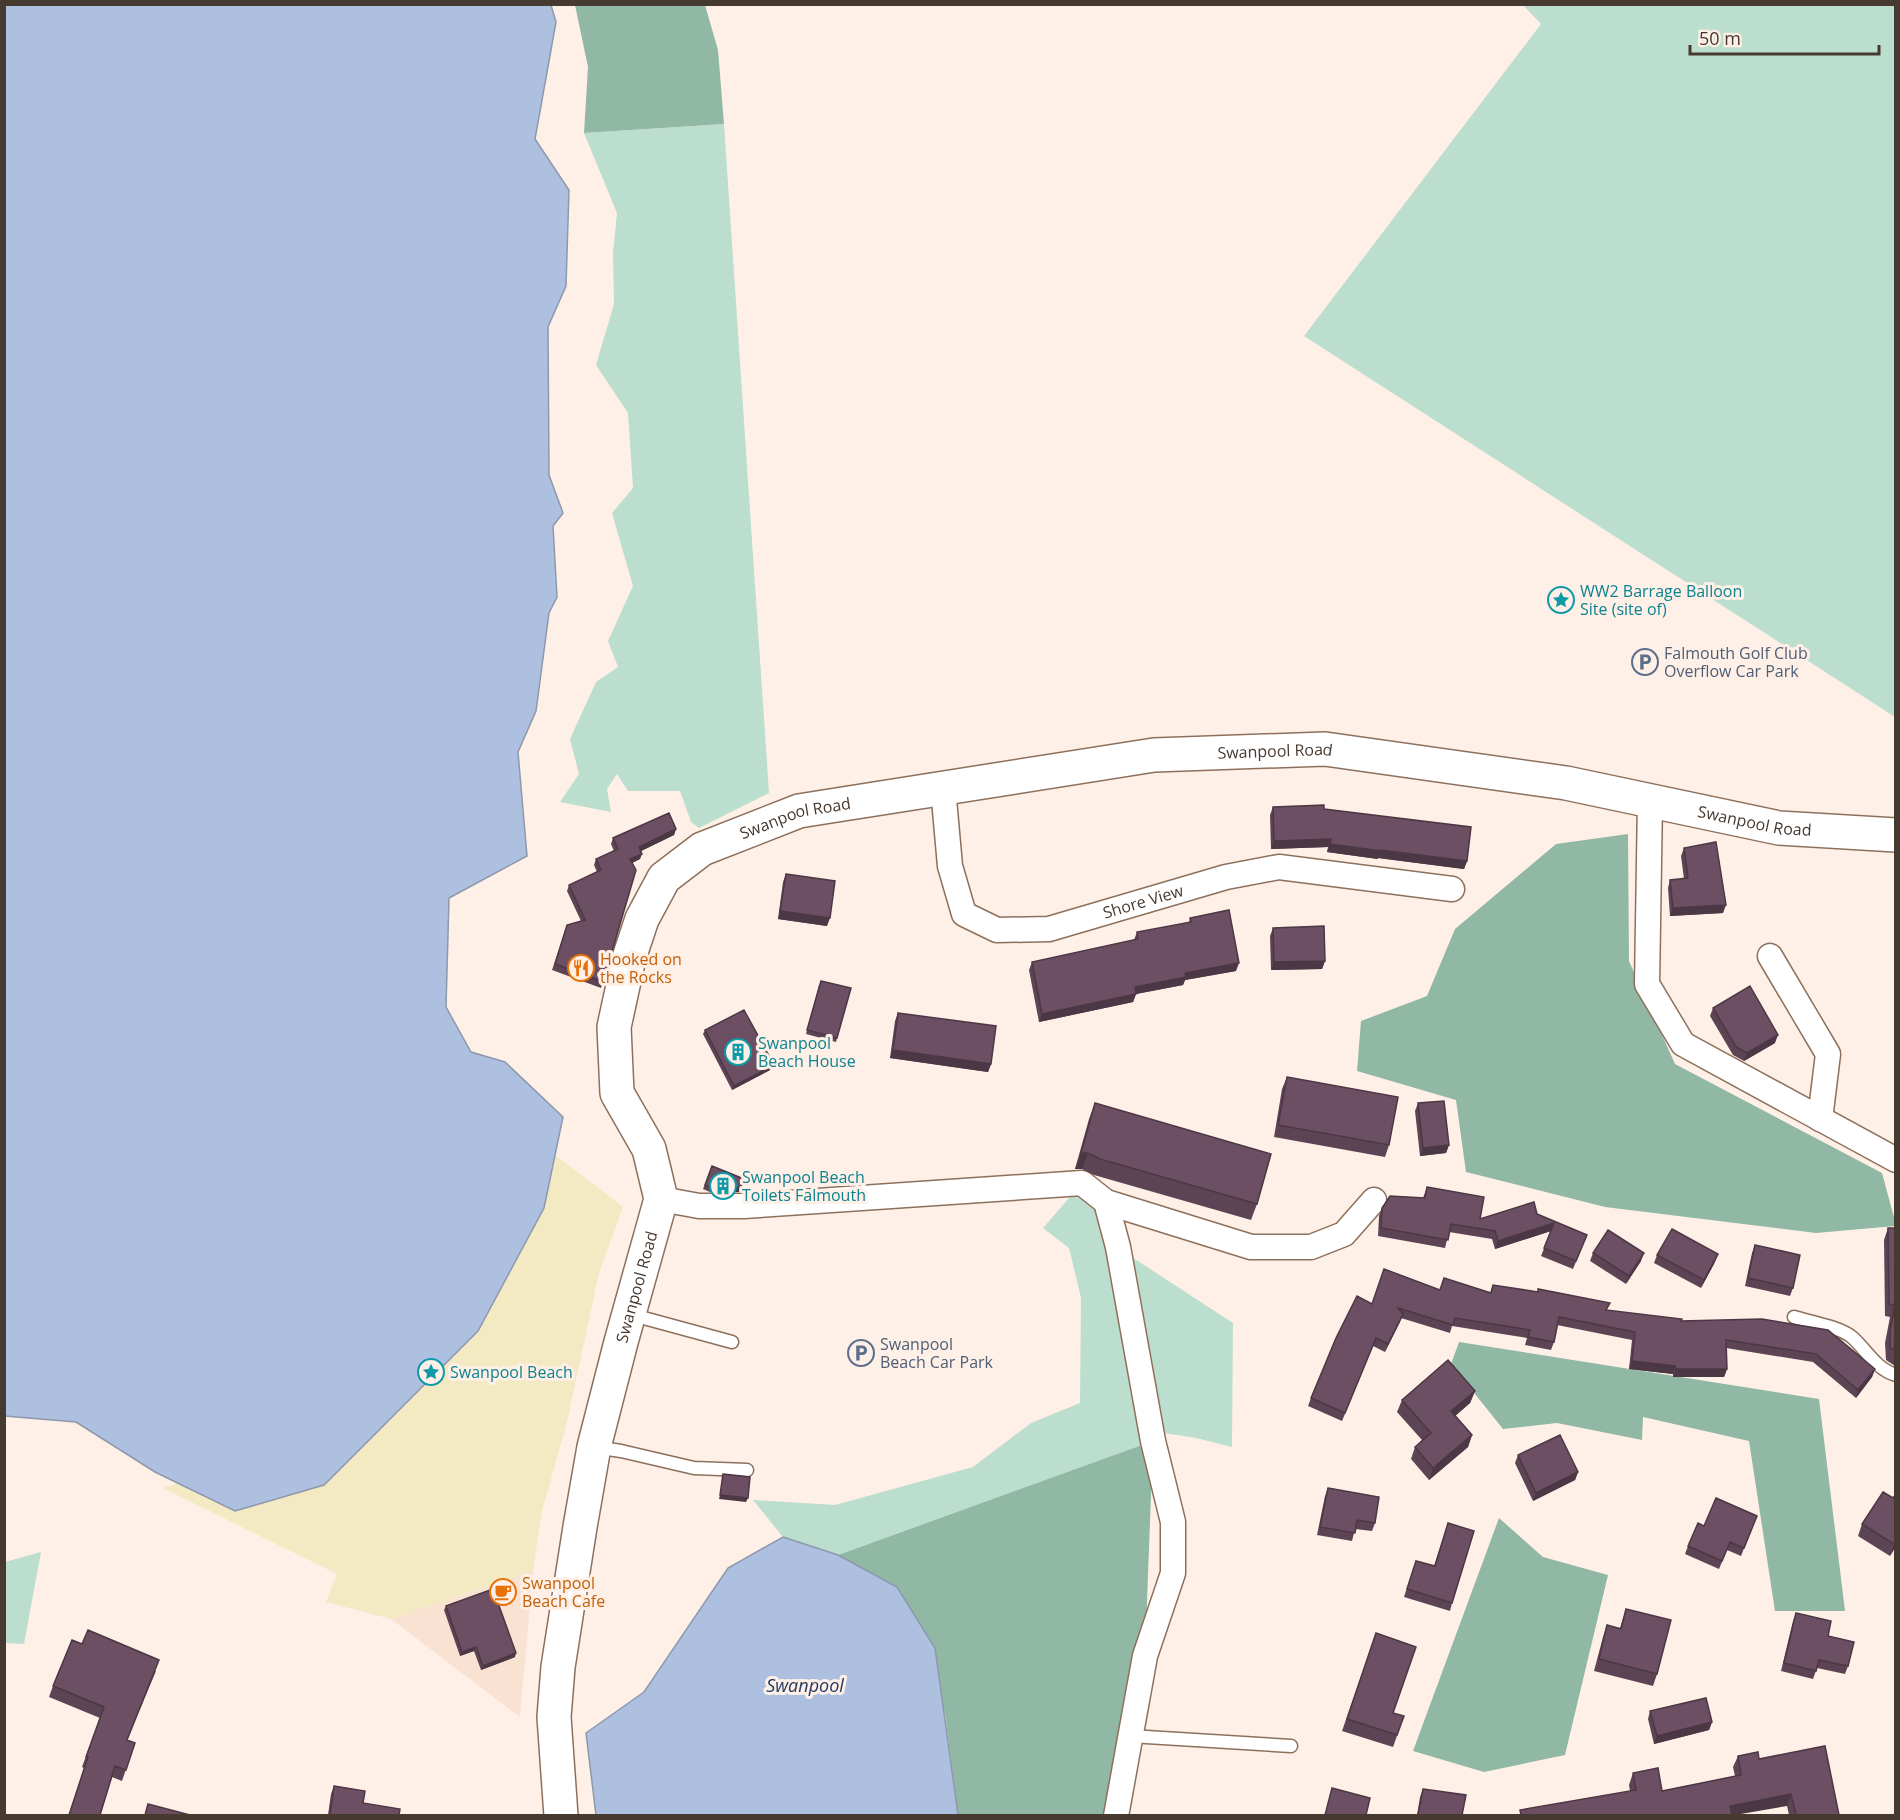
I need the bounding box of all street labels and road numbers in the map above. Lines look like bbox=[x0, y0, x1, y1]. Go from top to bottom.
street label: Swanpool Road bbox=[1217, 738, 1334, 764]
street label: Swanpool Road bbox=[736, 792, 852, 844]
street label: Swanpool Road bbox=[1696, 800, 1812, 841]
street label: Shore View bbox=[1100, 879, 1186, 924]
street label: Swanpool Road bbox=[610, 1228, 663, 1345]

